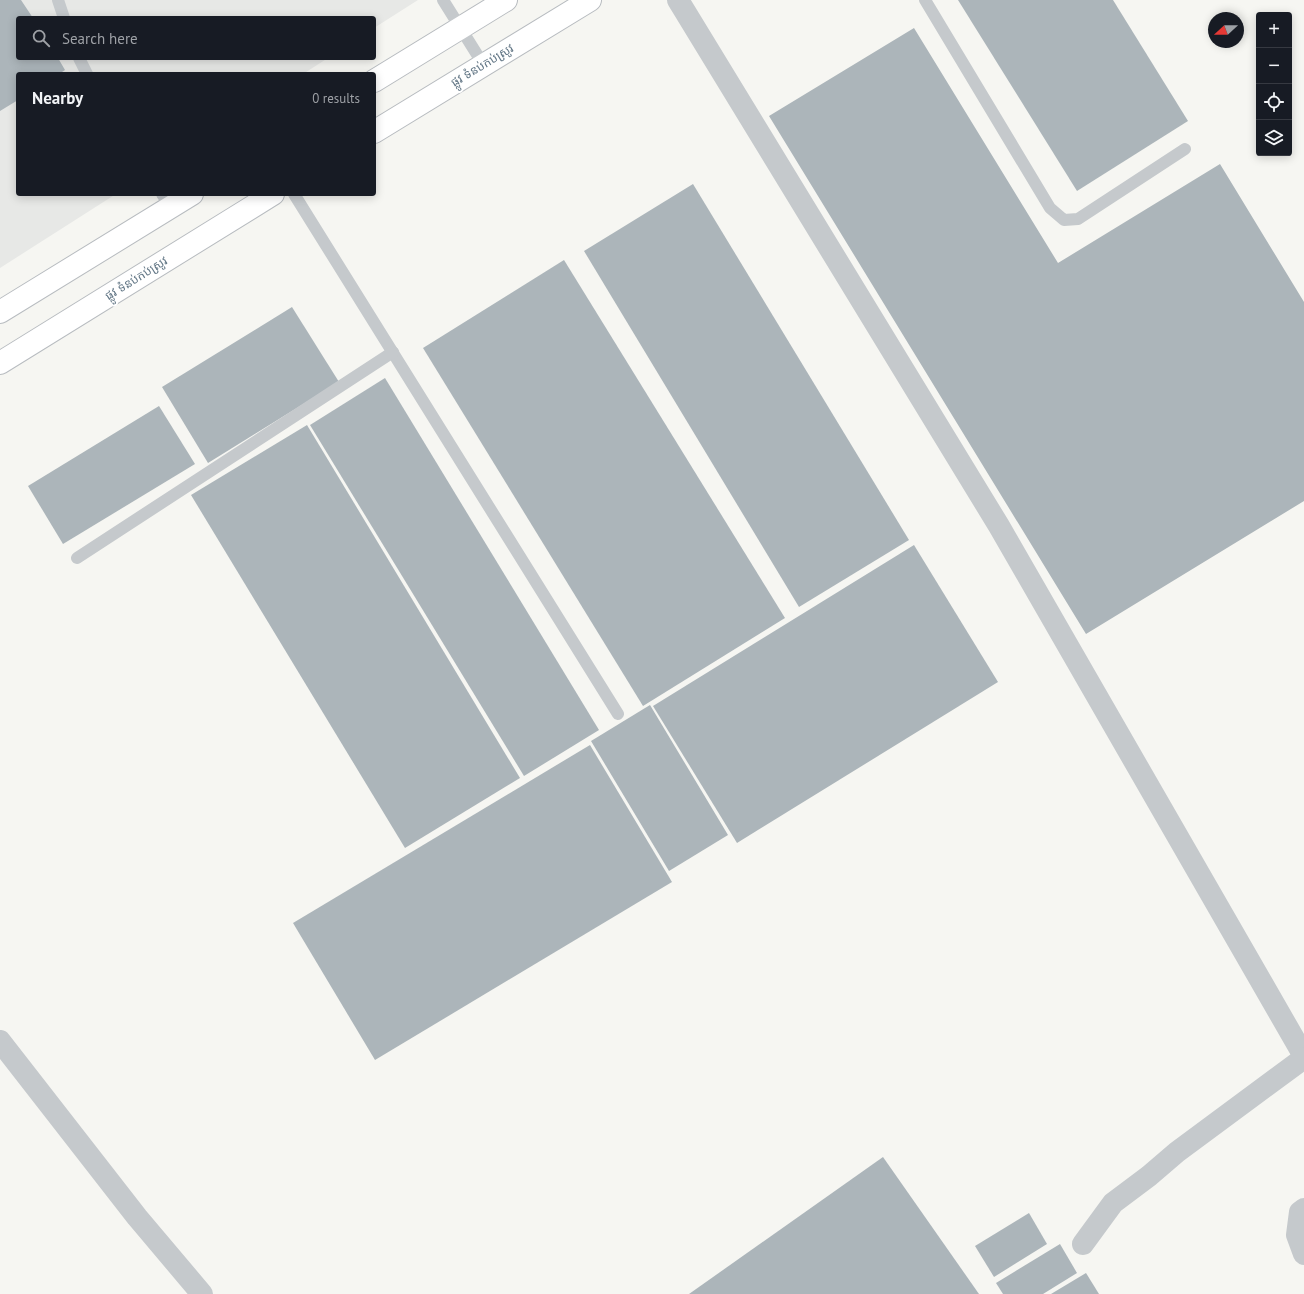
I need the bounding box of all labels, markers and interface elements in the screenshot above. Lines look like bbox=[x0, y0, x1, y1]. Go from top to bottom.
north arrow bbox=[1208, 12, 1244, 48]
map controls bbox=[1256, 12, 1292, 156]
button: + bbox=[1256, 12, 1292, 48]
search box bbox=[16, 16, 376, 60]
icon: search bbox=[30, 27, 52, 49]
text: Search here bbox=[62, 29, 138, 48]
street label: ផ្លូវ ទំនប់កប់ស្រូវ bbox=[448, 40, 518, 93]
button: − bbox=[1256, 48, 1292, 84]
button: locate bbox=[1256, 84, 1292, 120]
text: Nearby bbox=[32, 87, 83, 109]
text: 0 results bbox=[312, 90, 360, 107]
button: layers bbox=[1256, 120, 1292, 156]
street label: ផ្លូវ ទំនប់កប់ស្រូវ bbox=[102, 253, 172, 306]

